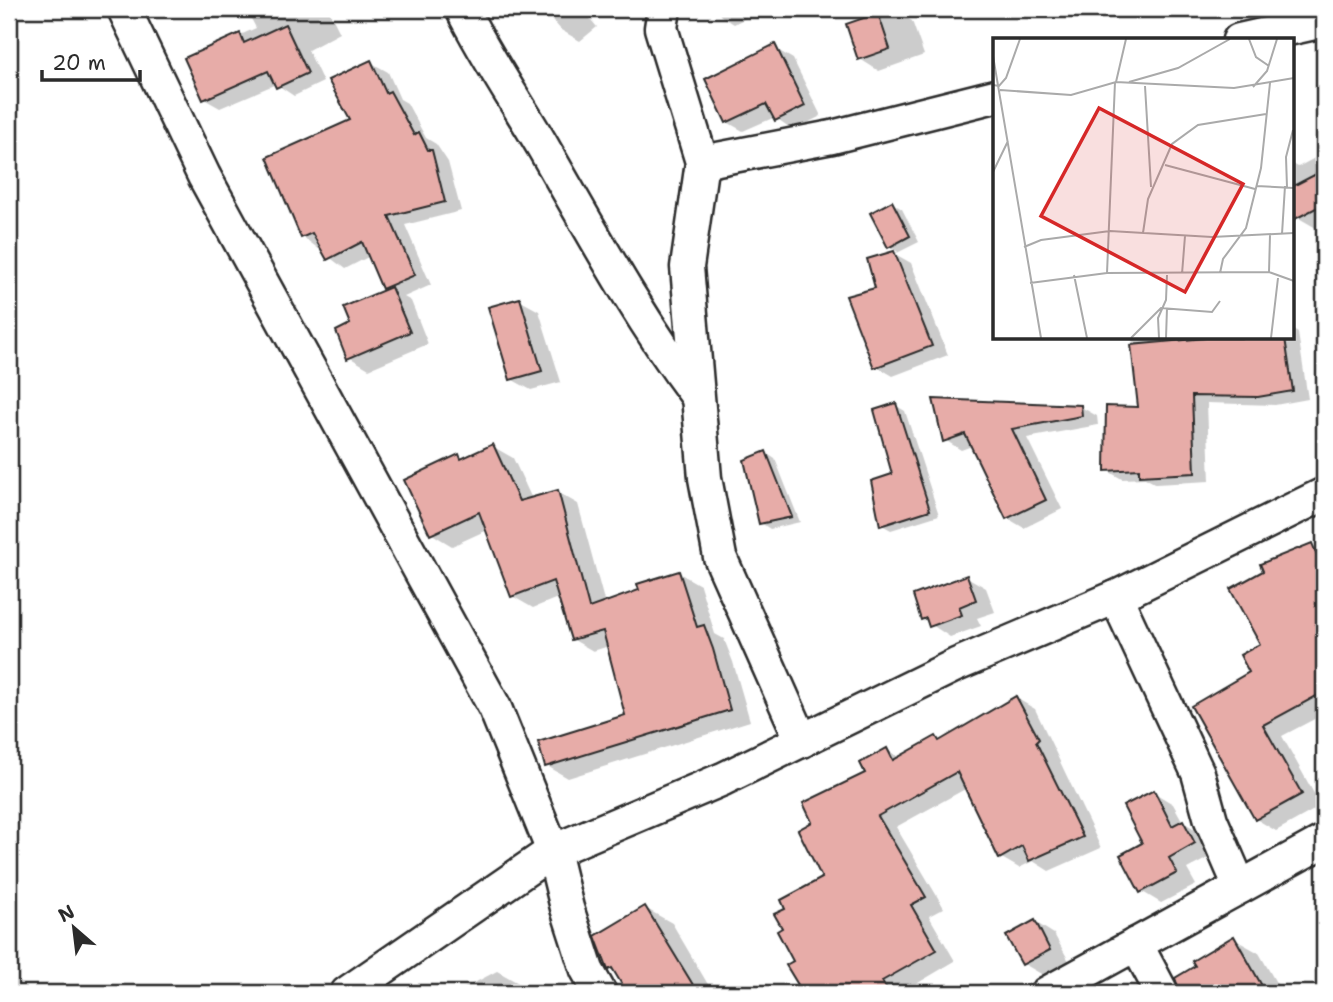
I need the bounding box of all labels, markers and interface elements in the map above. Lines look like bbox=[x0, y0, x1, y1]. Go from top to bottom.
scale bar bbox=[42, 38, 140, 82]
inset map bbox=[993, 38, 1294, 340]
text: 20 m bbox=[52, 49, 106, 77]
north arrow bbox=[38, 894, 108, 964]
text: N bbox=[54, 899, 79, 928]

